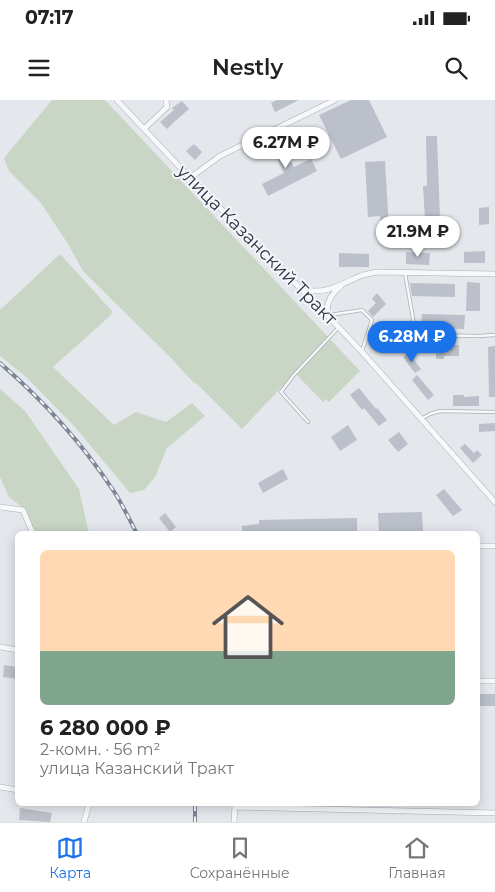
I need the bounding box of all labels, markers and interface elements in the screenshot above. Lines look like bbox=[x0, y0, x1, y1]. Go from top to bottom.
text: 07:17 bbox=[25, 6, 73, 29]
icon: menu bbox=[25, 54, 53, 82]
text: Nestly bbox=[212, 54, 283, 81]
icon: search bbox=[442, 54, 470, 82]
pin: 6.27M ₽ bbox=[240, 127, 332, 169]
text: 6.27M ₽ bbox=[253, 133, 319, 152]
street label: улица Казанский Тракт bbox=[171, 159, 342, 330]
pin: 21.9M ₽ bbox=[372, 216, 464, 258]
text: 21.9M ₽ bbox=[387, 222, 449, 241]
pin: 6.28M ₽ bbox=[366, 320, 458, 363]
text: 6.28M ₽ bbox=[379, 327, 445, 346]
icon: home bbox=[203, 582, 293, 672]
text: 6 280 000 ₽ bbox=[40, 715, 171, 740]
text: 2-комн. · 56 m² bbox=[40, 740, 160, 759]
text: улица Казанский Тракт bbox=[40, 759, 234, 778]
tab: Карта bbox=[49, 834, 91, 882]
tab: Сохранённые bbox=[190, 834, 290, 882]
tab: Главная bbox=[388, 834, 446, 882]

